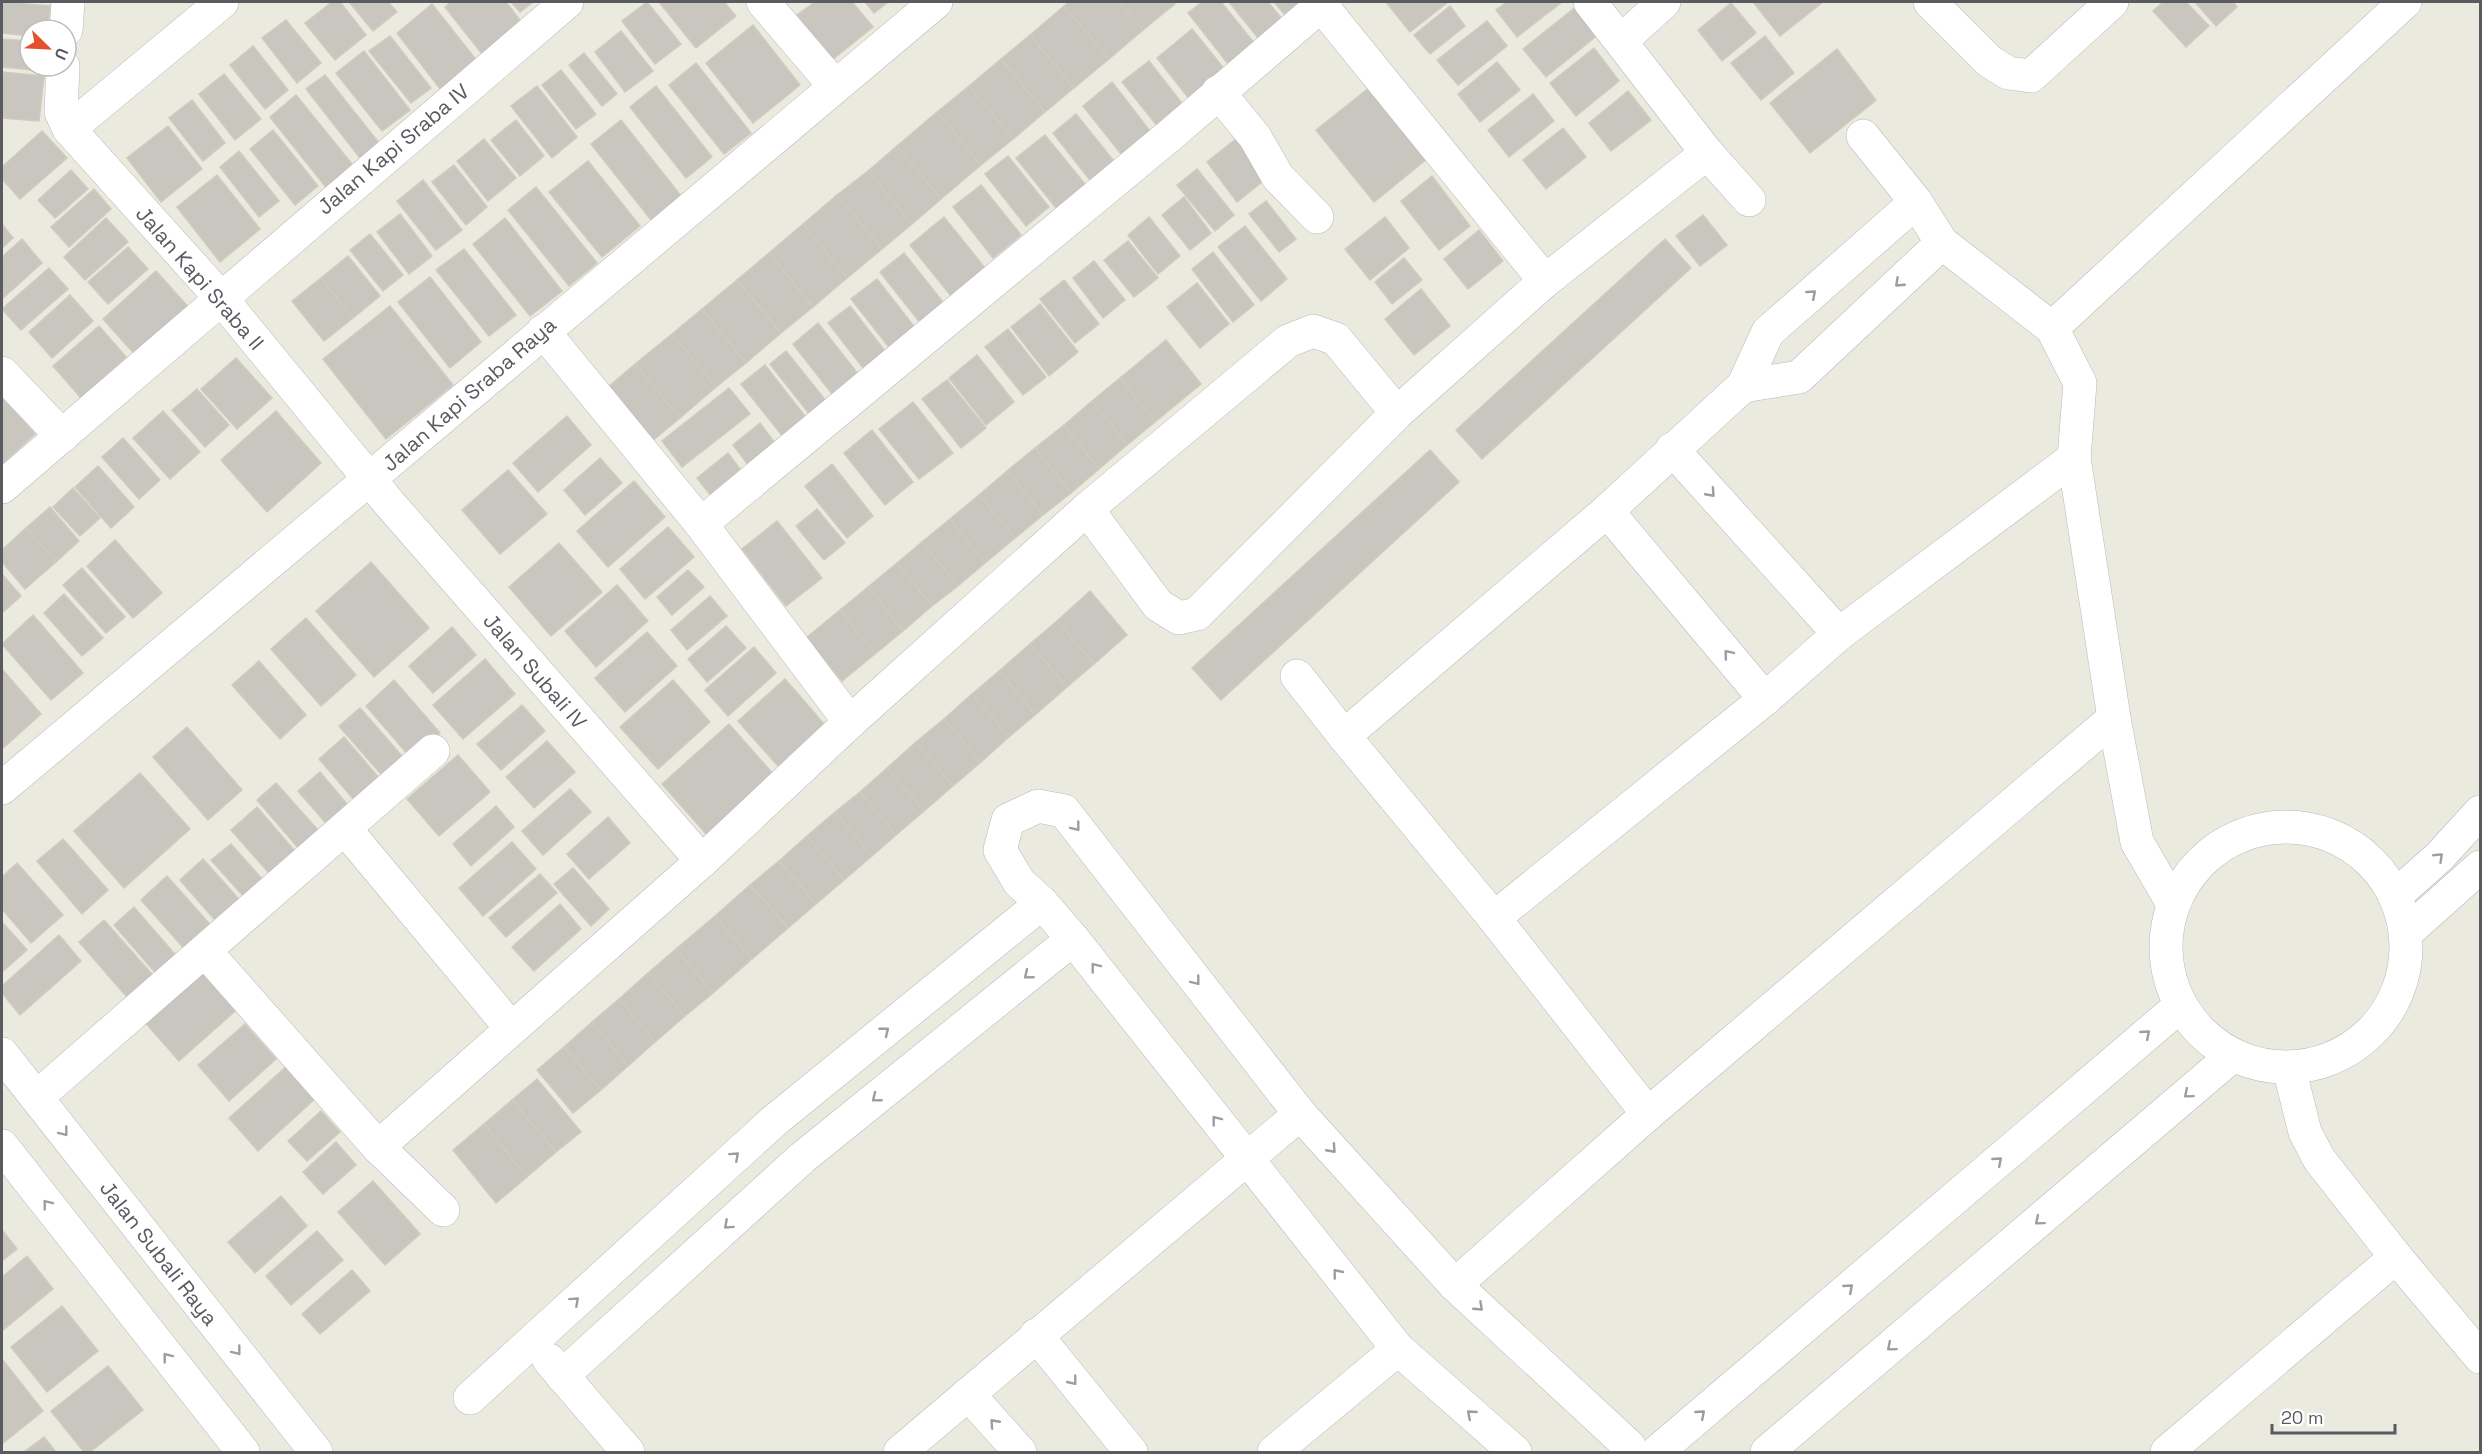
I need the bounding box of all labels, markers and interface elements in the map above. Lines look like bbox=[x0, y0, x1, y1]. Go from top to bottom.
north arrow bbox=[18, 18, 78, 78]
text: U bbox=[49, 45, 73, 63]
street label: Jalan Kapi Sraba IV bbox=[312, 78, 474, 220]
street label: Jalan Kapi Sraba II bbox=[130, 200, 270, 356]
one-way arrow bbox=[1896, 275, 1907, 286]
one-way arrow bbox=[1805, 290, 1816, 301]
street label: Jalan Kapi Sraba Raya bbox=[376, 311, 562, 477]
one-way arrow bbox=[1704, 486, 1715, 496]
street label: Jalan Subali IV bbox=[477, 608, 593, 734]
one-way arrow bbox=[1724, 650, 1735, 661]
one-way arrow bbox=[1069, 820, 1080, 831]
one-way arrow bbox=[2432, 853, 2442, 864]
one-way arrow bbox=[1092, 963, 1103, 974]
one-way arrow bbox=[1023, 968, 1034, 979]
one-way arrow bbox=[1189, 974, 1200, 985]
one-way arrow bbox=[878, 1027, 889, 1038]
one-way arrow bbox=[2139, 1031, 2150, 1042]
one-way arrow bbox=[2184, 1087, 2194, 1098]
one-way arrow bbox=[872, 1091, 883, 1102]
one-way arrow bbox=[1212, 1116, 1223, 1127]
one-way arrow bbox=[57, 1125, 68, 1136]
one-way arrow bbox=[1325, 1142, 1336, 1152]
one-way arrow bbox=[728, 1152, 739, 1163]
one-way arrow bbox=[1991, 1157, 2002, 1168]
street label: Jalan Subali Raya bbox=[94, 1175, 224, 1331]
one-way arrow bbox=[43, 1200, 54, 1211]
one-way arrow bbox=[2035, 1213, 2046, 1224]
one-way arrow bbox=[725, 1218, 735, 1229]
one-way arrow bbox=[1334, 1269, 1345, 1280]
one-way arrow bbox=[1842, 1284, 1853, 1295]
one-way arrow bbox=[569, 1297, 579, 1308]
one-way arrow bbox=[1472, 1300, 1482, 1311]
one-way arrow bbox=[1887, 1340, 1898, 1351]
one-way arrow bbox=[229, 1345, 240, 1356]
one-way arrow bbox=[164, 1353, 175, 1364]
one-way arrow bbox=[1065, 1374, 1076, 1385]
scale bar bbox=[2272, 1397, 2395, 1435]
text: 20 m bbox=[2281, 1406, 2324, 1429]
one-way arrow bbox=[1467, 1410, 1478, 1421]
one-way arrow bbox=[1694, 1411, 1705, 1422]
one-way arrow bbox=[990, 1419, 1001, 1430]

